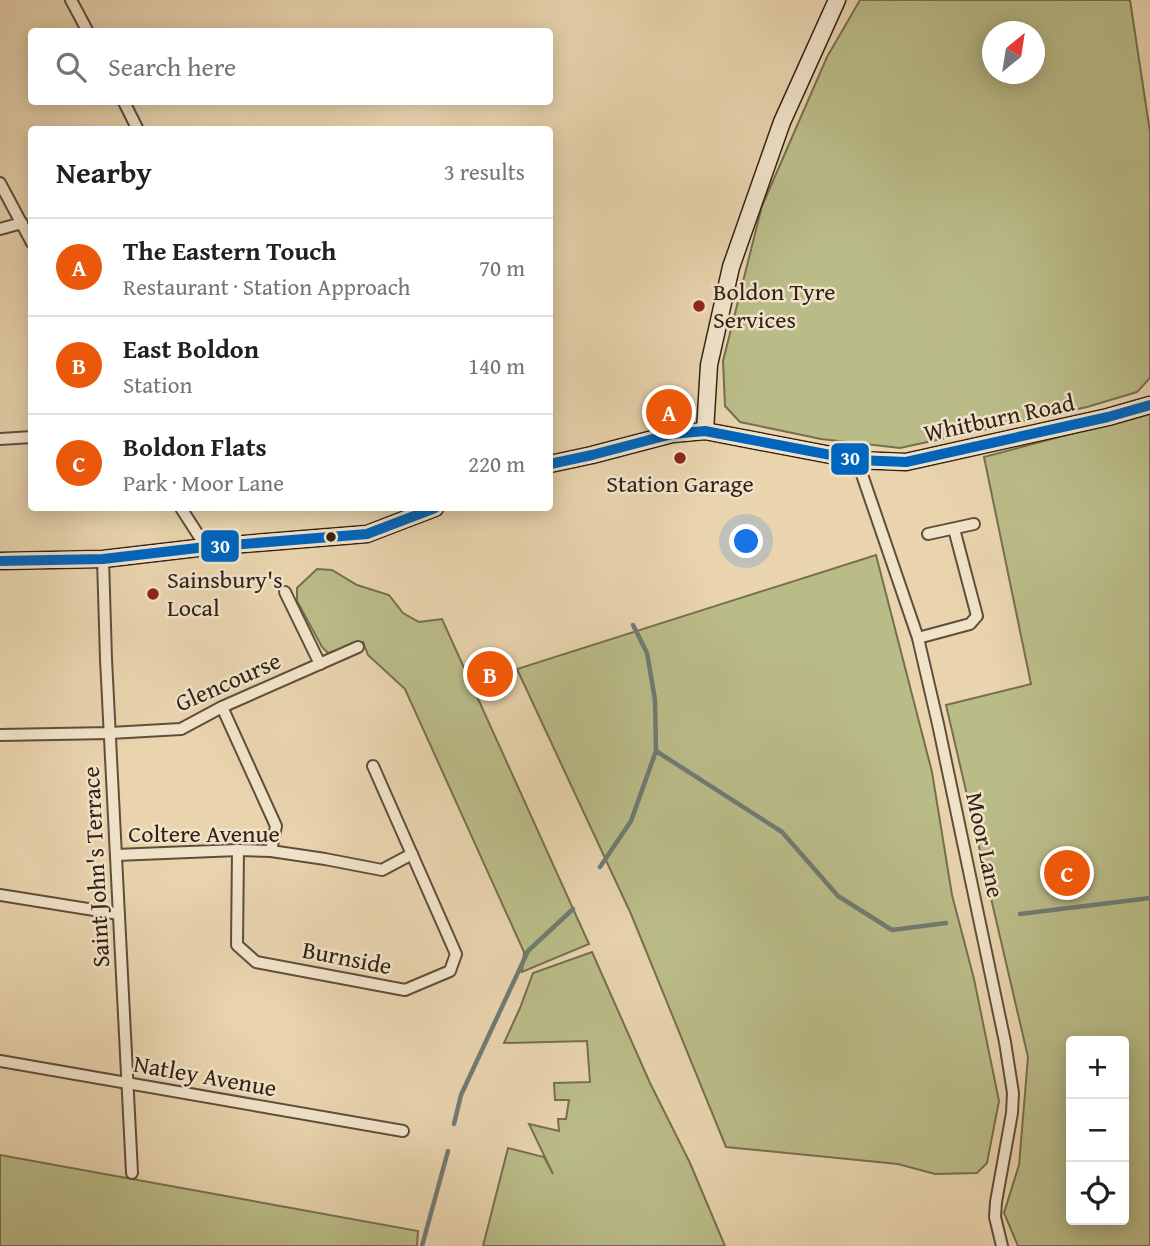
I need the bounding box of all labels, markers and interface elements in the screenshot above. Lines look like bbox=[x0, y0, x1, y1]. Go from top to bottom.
north arrow bbox=[982, 21, 1045, 84]
search box bbox=[28, 28, 553, 105]
text: Search here bbox=[108, 47, 236, 86]
icon: search bbox=[52, 48, 90, 86]
text: Nearby bbox=[56, 150, 152, 194]
text: 3 results bbox=[444, 155, 525, 188]
text: The Eastern Touch bbox=[123, 231, 336, 270]
text: A bbox=[72, 251, 86, 284]
text: 70 m bbox=[479, 251, 525, 284]
text: Restaurant · Station Approach bbox=[123, 270, 411, 303]
place label: Boldon Tyre Services bbox=[713, 274, 836, 337]
marker: Boldon Tyre Services bbox=[691, 298, 707, 314]
text: East Boldon bbox=[123, 329, 259, 368]
text: B bbox=[72, 349, 86, 382]
text: 140 m bbox=[468, 349, 525, 382]
text: Station bbox=[123, 368, 192, 401]
street label: Whitburn Road bbox=[920, 384, 1078, 451]
pin: A bbox=[646, 386, 692, 438]
text: Boldon Flats bbox=[123, 427, 267, 466]
line badge: 30 bbox=[830, 442, 870, 476]
text: 30 bbox=[840, 444, 860, 472]
text: C bbox=[72, 447, 86, 480]
text: 220 m bbox=[468, 447, 525, 480]
marker: Station Garage bbox=[672, 450, 688, 466]
text: Park · Moor Lane bbox=[123, 466, 284, 499]
place label: Station Garage bbox=[606, 466, 754, 501]
your location bbox=[729, 524, 763, 558]
line badge: 30 bbox=[200, 529, 240, 563]
unlabelled marker bbox=[324, 530, 338, 544]
text: 30 bbox=[210, 532, 230, 560]
place label: Sainsbury's Local bbox=[167, 562, 283, 625]
marker: Sainsbury's Local bbox=[145, 586, 161, 602]
street label: Glencourse bbox=[169, 643, 286, 720]
pin: B bbox=[467, 648, 513, 700]
street label: Saint John's Terrace bbox=[73, 766, 118, 968]
street label: Moor Lane bbox=[957, 789, 1014, 901]
street label: Coltere Avenue bbox=[128, 816, 280, 851]
pin: C bbox=[1044, 847, 1090, 899]
street label: Burnside bbox=[299, 932, 395, 983]
map controls bbox=[1066, 1036, 1129, 1225]
button: + bbox=[1066, 1036, 1129, 1099]
street label: Natley Avenue bbox=[131, 1046, 279, 1105]
button: − bbox=[1066, 1099, 1129, 1162]
button: locate bbox=[1066, 1162, 1129, 1225]

